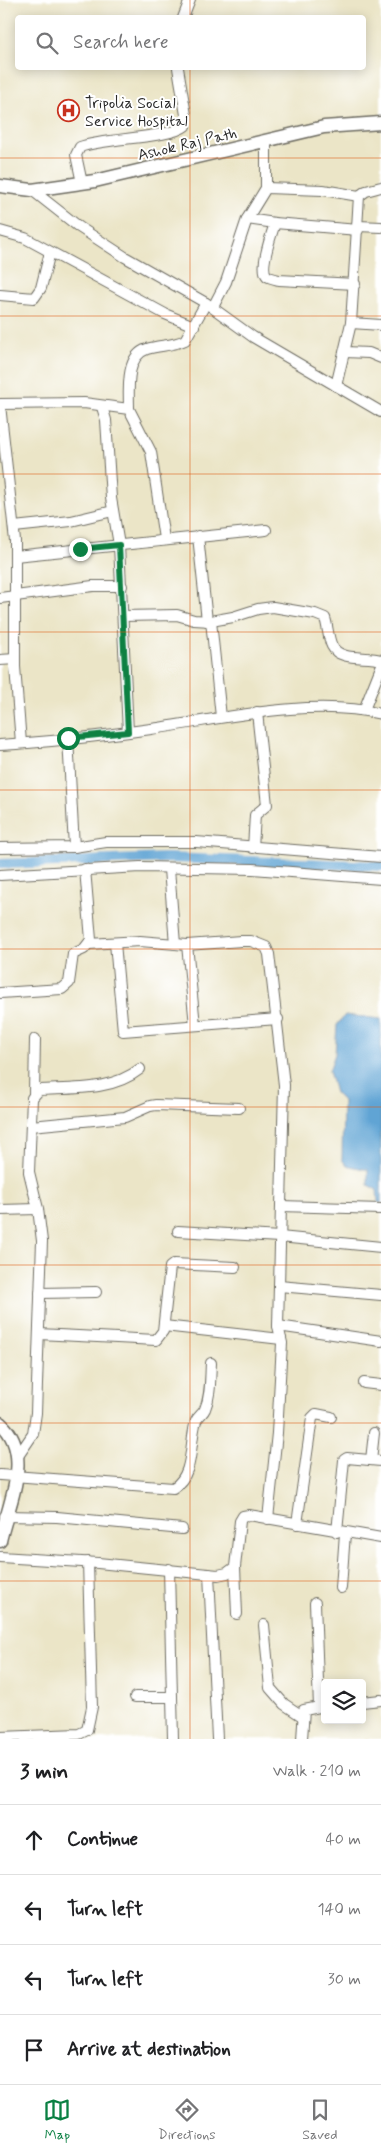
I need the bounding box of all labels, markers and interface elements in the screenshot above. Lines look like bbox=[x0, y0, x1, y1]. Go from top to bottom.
search box bbox=[15, 15, 366, 70]
icon: search bbox=[33, 29, 61, 57]
text: Search here bbox=[73, 30, 169, 55]
place label: Tripolia Social Service Hospital bbox=[85, 93, 188, 132]
hospital icon: Tripolia Social Service Hospital bbox=[57, 99, 81, 123]
street label: Ashok Raj Path bbox=[136, 123, 239, 166]
route end bbox=[69, 538, 92, 561]
route start bbox=[57, 727, 80, 750]
map controls bbox=[321, 1679, 366, 1724]
button: layers bbox=[321, 1679, 366, 1724]
text: 3 min bbox=[20, 1758, 68, 1786]
text: Walk · 210 m bbox=[273, 1761, 361, 1782]
icon: ahead bbox=[20, 1826, 48, 1854]
text: Continue bbox=[67, 1827, 138, 1852]
text: 40 m bbox=[325, 1829, 361, 1850]
icon: left bbox=[20, 1896, 48, 1924]
text: Turn left bbox=[67, 1897, 143, 1922]
text: 140 m bbox=[317, 1899, 361, 1920]
icon: left bbox=[20, 1966, 48, 1994]
text: Turn left bbox=[67, 1967, 143, 1992]
text: 30 m bbox=[328, 1969, 361, 1990]
icon: arrive bbox=[20, 2036, 48, 2064]
text: Arrive at destination bbox=[67, 2037, 231, 2062]
tab: Map bbox=[43, 2096, 71, 2144]
tab: Directions bbox=[158, 2096, 216, 2144]
tab: Saved bbox=[302, 2096, 338, 2144]

